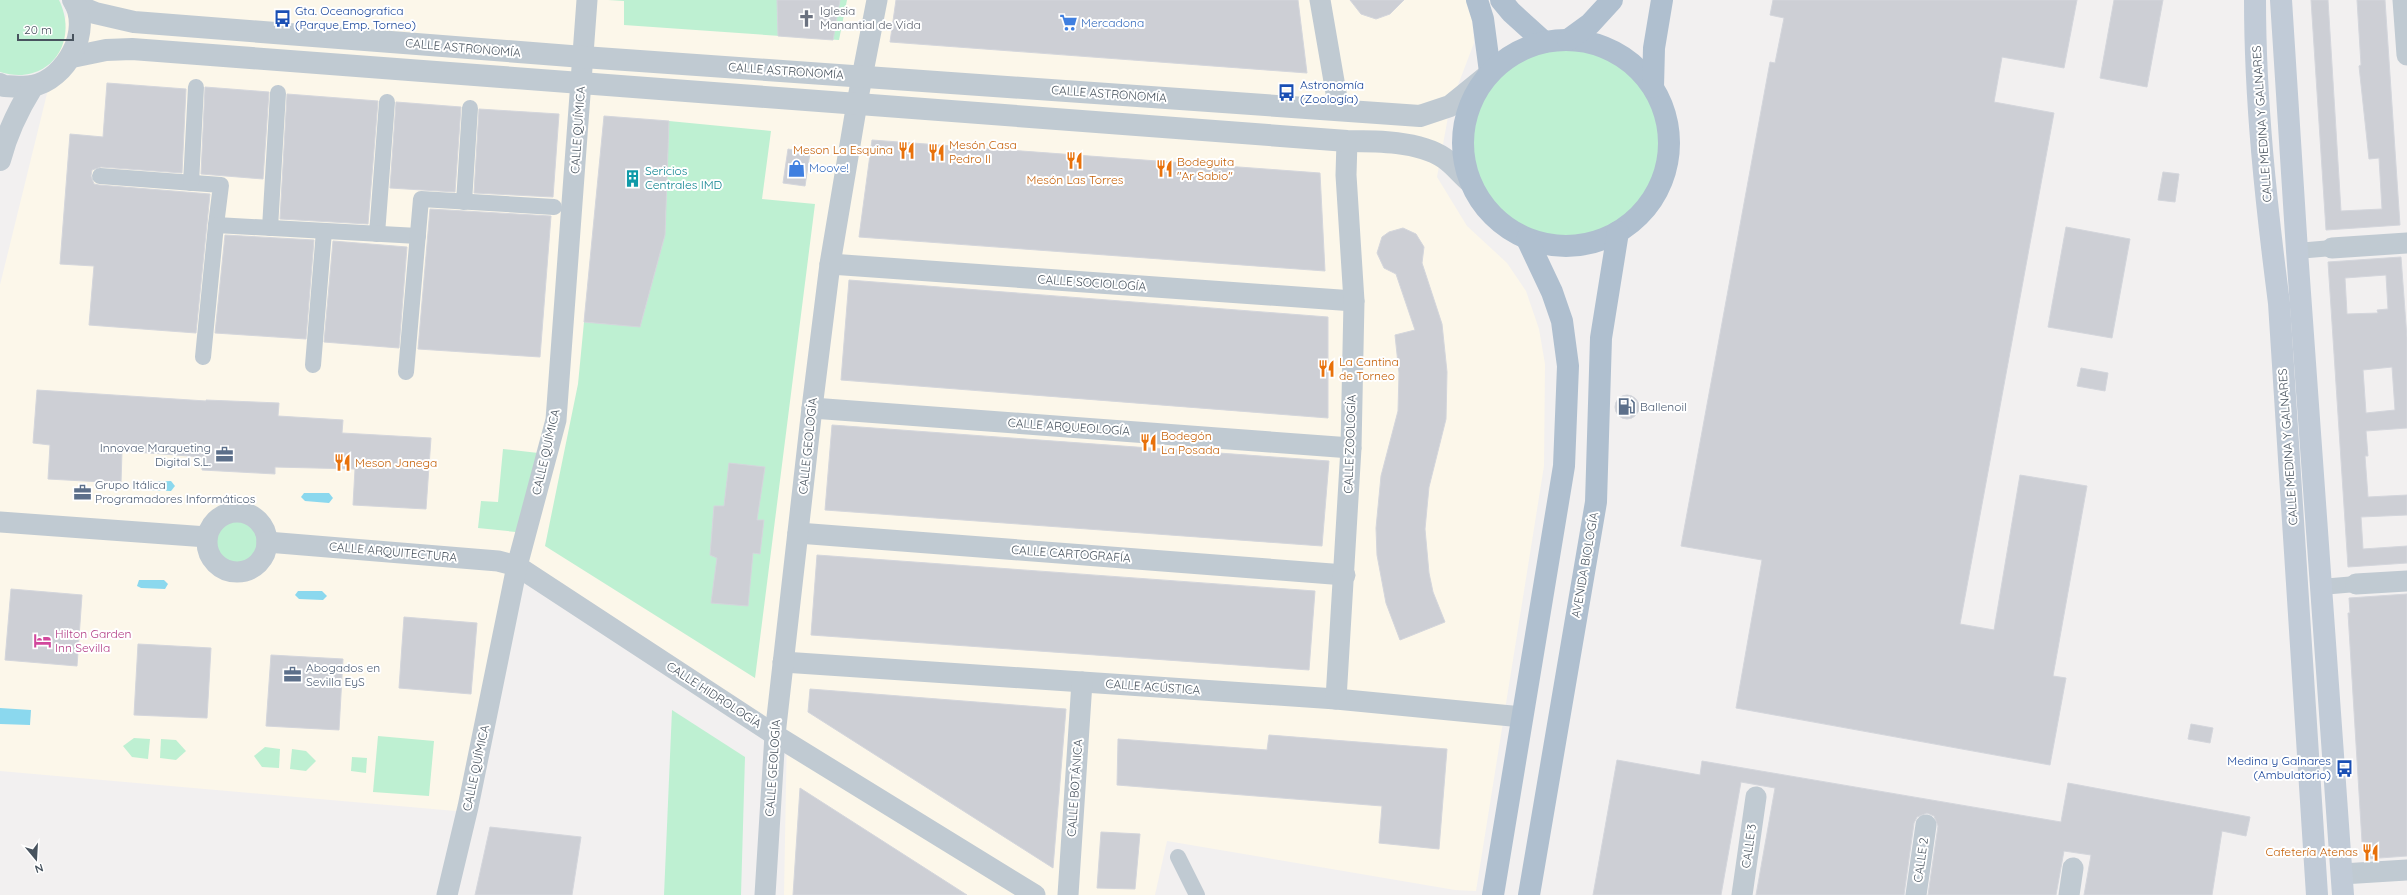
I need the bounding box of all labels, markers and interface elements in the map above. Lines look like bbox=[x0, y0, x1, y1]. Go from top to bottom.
place label: Gta. Oceanografica (Parque Emp. Torneo) bbox=[295, 3, 416, 32]
place label: Iglesia Manantial de Vida bbox=[820, 3, 921, 32]
bus stop icon: Gta. Oceanografica (Parque Emp. Torneo) bbox=[272, 8, 292, 28]
church icon: Iglesia Manantial de Vida bbox=[797, 8, 817, 28]
supermarket icon: Mercadona bbox=[1058, 13, 1078, 33]
place label: Mercadona bbox=[1081, 15, 1144, 30]
scale bar bbox=[18, 16, 73, 42]
text: 20 m bbox=[24, 22, 52, 37]
street label: CALLE ASTRONOMÍA bbox=[405, 35, 522, 60]
street label: CALLE MEDINA Y GALNARES bbox=[2249, 45, 2274, 203]
street label: CALLE ASTRONOMÍA bbox=[728, 59, 845, 82]
place label: Astronomía (Zoología) bbox=[1300, 77, 1364, 106]
street label: CALLE ASTRONOMÍA bbox=[1051, 82, 1168, 105]
bus stop icon: Astronomía (Zoología) bbox=[1277, 82, 1297, 102]
street label: CALLE QUÍMICA bbox=[567, 85, 588, 174]
place label: Mesón Casa Pedro II bbox=[949, 137, 1017, 166]
restaurant icon: Meson La Esquina bbox=[896, 140, 916, 160]
place label: Meson La Esquina bbox=[793, 142, 893, 157]
restaurant icon: Mesón Casa Pedro II bbox=[926, 142, 946, 162]
restaurant icon: Mesón Las Torres bbox=[1065, 151, 1085, 171]
place label: Bodeguita "Ar Sabio" bbox=[1177, 154, 1234, 183]
shop icon: Moove! bbox=[786, 158, 806, 178]
restaurant icon: Bodeguita "Ar Sabio" bbox=[1154, 159, 1174, 179]
place label: Moove! bbox=[809, 160, 849, 175]
place label: Sericios Centrales IMD bbox=[645, 163, 723, 192]
building icon: Sericios Centrales IMD bbox=[622, 168, 642, 188]
place label: Mesón Las Torres bbox=[1027, 172, 1124, 187]
street label: CALLE SOCIOLOGÍA bbox=[1037, 271, 1147, 294]
place label: La Cantina de Torneo bbox=[1339, 354, 1399, 383]
restaurant icon: La Cantina de Torneo bbox=[1316, 359, 1336, 379]
street label: CALLE MEDINA Y GALNARES bbox=[2275, 368, 2300, 526]
street label: CALLE ZOOLOGÍA bbox=[1340, 394, 1359, 494]
street label: CALLE GEOLOGÍA bbox=[795, 397, 820, 495]
fuel station icon: Ballenoil bbox=[1617, 397, 1637, 417]
place label: Ballenoil bbox=[1640, 399, 1687, 414]
street label: CALLE QUÍMICA bbox=[528, 407, 563, 496]
street label: CALLE ARQUEOLOGÍA bbox=[1007, 415, 1131, 438]
place label: Bodegón La Posada bbox=[1161, 428, 1220, 457]
restaurant icon: Bodegón La Posada bbox=[1138, 433, 1158, 453]
place label: Innovae Marqueting Digital S.L. bbox=[100, 440, 211, 469]
office icon: Innovae Marqueting Digital S.L. bbox=[214, 445, 234, 465]
restaurant icon: Meson Janega bbox=[332, 453, 352, 473]
place label: Meson Janega bbox=[355, 455, 437, 470]
place label: Grupo Itálica Programadores Informáticos bbox=[95, 477, 256, 506]
office icon: Grupo Itálica Programadores Informáticos bbox=[72, 482, 92, 502]
street label: AVENIDA BIOLOGÍA bbox=[1568, 511, 1601, 619]
street label: CALLE ARQUITECTURA bbox=[328, 538, 458, 565]
street label: CALLE CARTOGRAFÍA bbox=[1011, 542, 1132, 565]
place label: Hilton Garden Inn Sevilla bbox=[55, 626, 132, 655]
hotel icon: Hilton Garden Inn Sevilla bbox=[32, 631, 52, 651]
street label: CALLE HIDROLOGÍA bbox=[664, 658, 765, 731]
place label: Abogados en Sevilla EyS bbox=[306, 660, 380, 689]
office icon: Abogados en Sevilla EyS bbox=[283, 665, 303, 685]
street label: CALLE ACÚSTICA bbox=[1105, 676, 1201, 697]
street label: CALLE GEOLOGÍA bbox=[762, 719, 783, 817]
street label: CALLE QUÍMICA bbox=[459, 723, 492, 812]
street label: CALLE BOTÁNICA bbox=[1064, 739, 1085, 837]
place label: Medina y Galnares (Ambulatorio) bbox=[2227, 753, 2331, 782]
bus stop icon: Medina y Galnares (Ambulatorio) bbox=[2334, 758, 2354, 778]
street label: CALLE 3 bbox=[1738, 823, 1759, 869]
street label: CALLE 2 bbox=[1910, 836, 1931, 883]
north arrow bbox=[16, 839, 56, 879]
restaurant icon: Cafetería Atenas bbox=[2361, 842, 2381, 862]
place label: Cafetería Atenas bbox=[2265, 844, 2358, 859]
text: N bbox=[33, 861, 45, 876]

